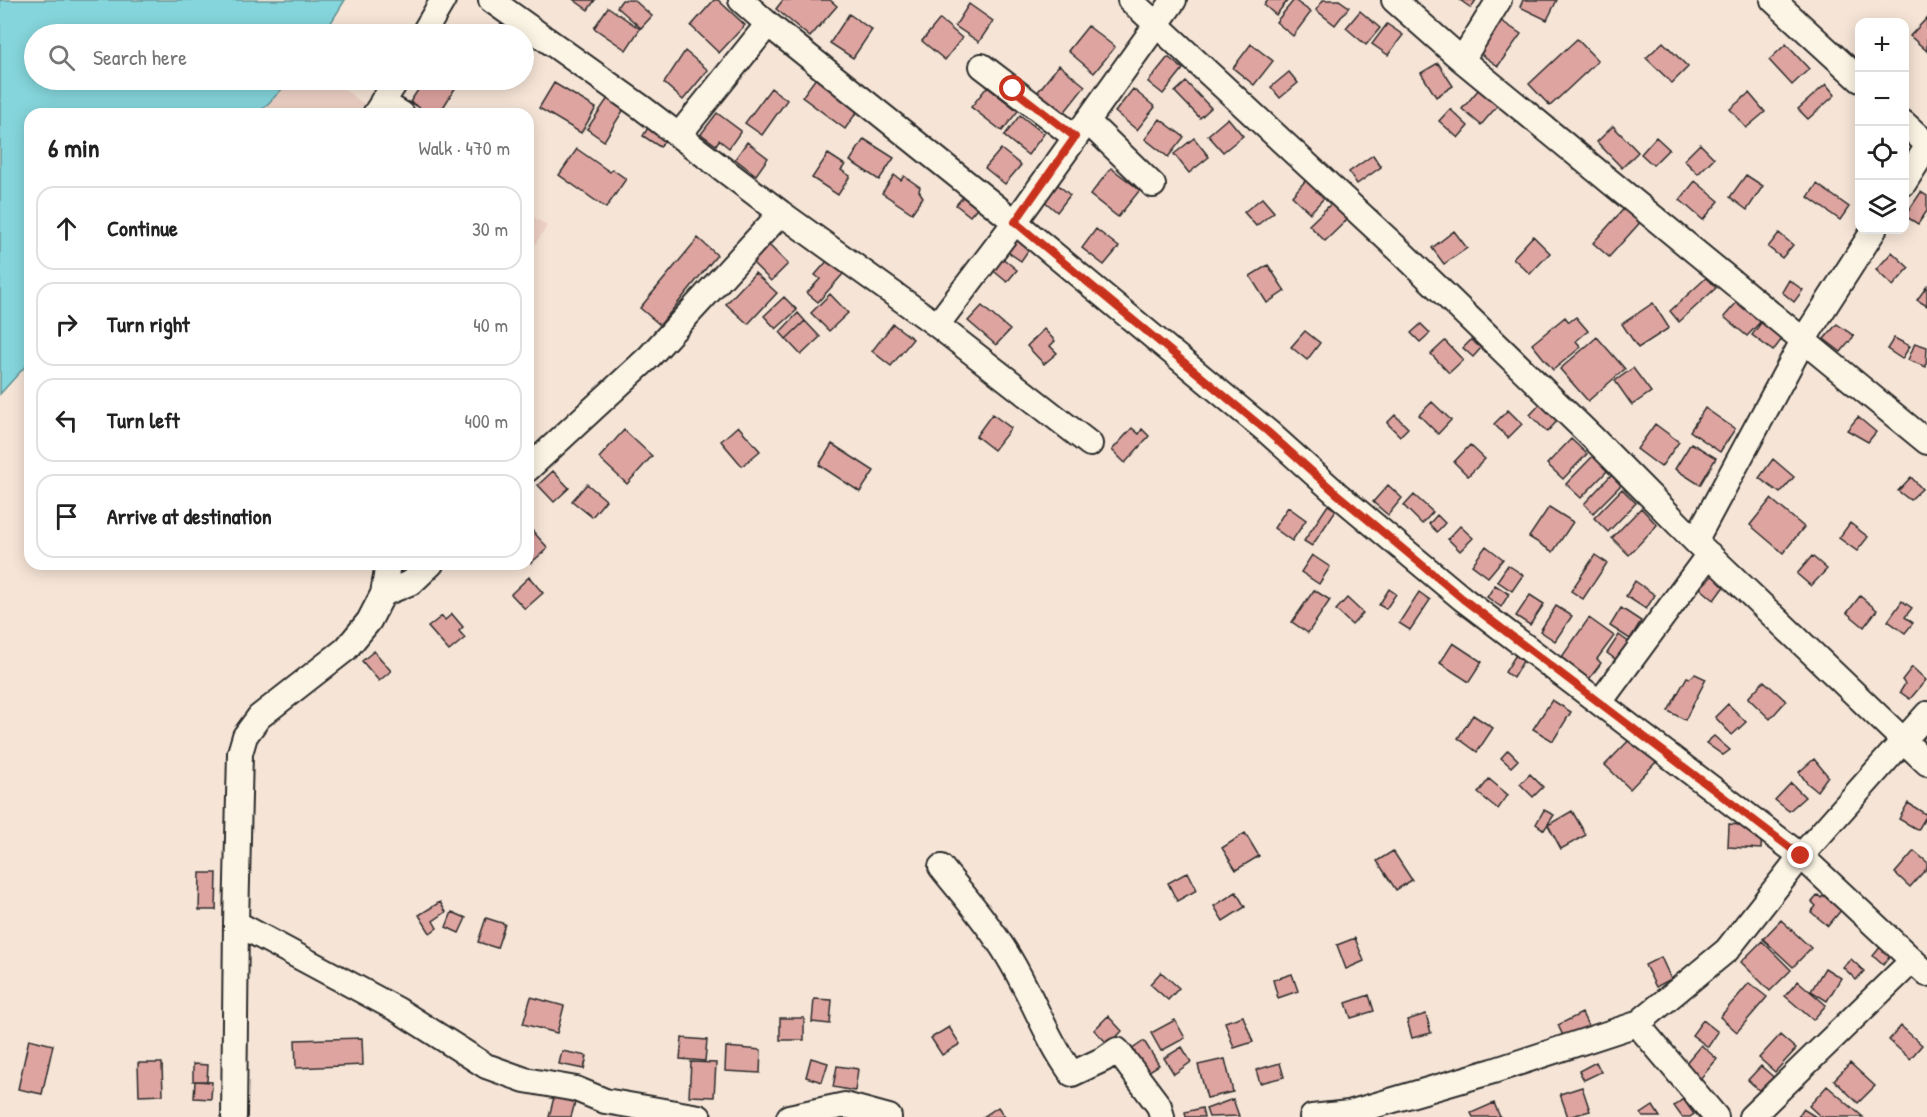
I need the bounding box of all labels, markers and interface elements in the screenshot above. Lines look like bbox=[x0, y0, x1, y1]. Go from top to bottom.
map controls bbox=[1855, 18, 1909, 234]
button: + bbox=[1855, 18, 1909, 72]
search box bbox=[24, 24, 534, 90]
icon: search bbox=[45, 41, 78, 74]
text: Search here bbox=[93, 42, 187, 72]
button: − bbox=[1855, 72, 1909, 126]
route start bbox=[999, 75, 1025, 101]
button: locate bbox=[1855, 126, 1909, 180]
text: 6 min bbox=[48, 130, 100, 165]
text: Walk · 470 m bbox=[418, 134, 510, 161]
button: layers bbox=[1855, 180, 1909, 234]
icon: ahead bbox=[50, 212, 83, 245]
text: Continue bbox=[107, 213, 178, 243]
text: 30 m bbox=[472, 215, 508, 242]
icon: right bbox=[50, 308, 83, 341]
text: Turn right bbox=[107, 309, 190, 339]
text: 40 m bbox=[473, 311, 508, 338]
icon: left bbox=[50, 404, 83, 437]
text: Turn left bbox=[107, 405, 180, 435]
text: 400 m bbox=[464, 407, 508, 434]
icon: arrive bbox=[50, 500, 83, 533]
text: Arrive at destination bbox=[107, 501, 272, 531]
route end bbox=[1787, 842, 1813, 868]

